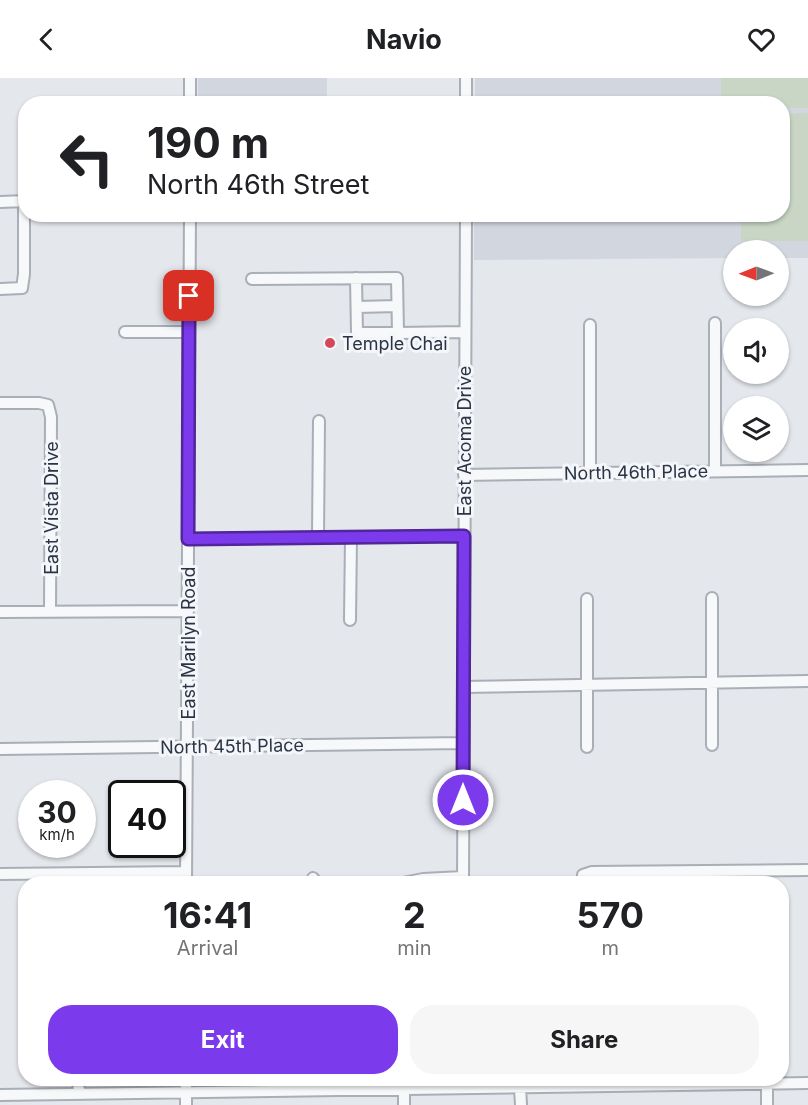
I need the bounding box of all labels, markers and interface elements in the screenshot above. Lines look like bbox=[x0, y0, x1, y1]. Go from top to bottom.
icon: back bbox=[30, 23, 63, 56]
text: Navio bbox=[366, 23, 442, 56]
icon: heart bbox=[745, 23, 778, 56]
text: 190 m bbox=[147, 117, 269, 168]
icon: left bbox=[48, 120, 126, 198]
text: North 46th Street bbox=[147, 168, 369, 201]
north arrow bbox=[723, 240, 789, 306]
map controls bbox=[723, 240, 789, 462]
pin bbox=[163, 270, 214, 321]
icon: arrive bbox=[172, 279, 205, 312]
button: sound bbox=[723, 318, 789, 384]
place label: Temple Chai bbox=[342, 333, 448, 354]
marker: Temple Chai bbox=[323, 336, 337, 350]
street label: East Acoma Drive bbox=[454, 366, 475, 516]
button: layers bbox=[723, 396, 789, 462]
street label: East Vista Drive bbox=[41, 441, 62, 575]
street label: North 46th Place bbox=[564, 460, 708, 484]
street label: East Marilyn Road bbox=[178, 567, 199, 719]
street label: North 45th Place bbox=[160, 734, 304, 758]
position arrow bbox=[431, 768, 495, 832]
speed limit sign: 40 bbox=[108, 780, 186, 858]
text: 30 bbox=[37, 794, 77, 830]
text: km/h bbox=[39, 825, 75, 844]
text: 16:41 bbox=[163, 893, 252, 937]
text: 2 bbox=[403, 893, 426, 937]
text: 570 bbox=[576, 893, 644, 937]
text: Arrival bbox=[177, 936, 238, 960]
text: min bbox=[397, 936, 431, 960]
text: m bbox=[601, 936, 619, 960]
button: Exit bbox=[48, 1005, 398, 1074]
button: Share bbox=[410, 1005, 759, 1074]

